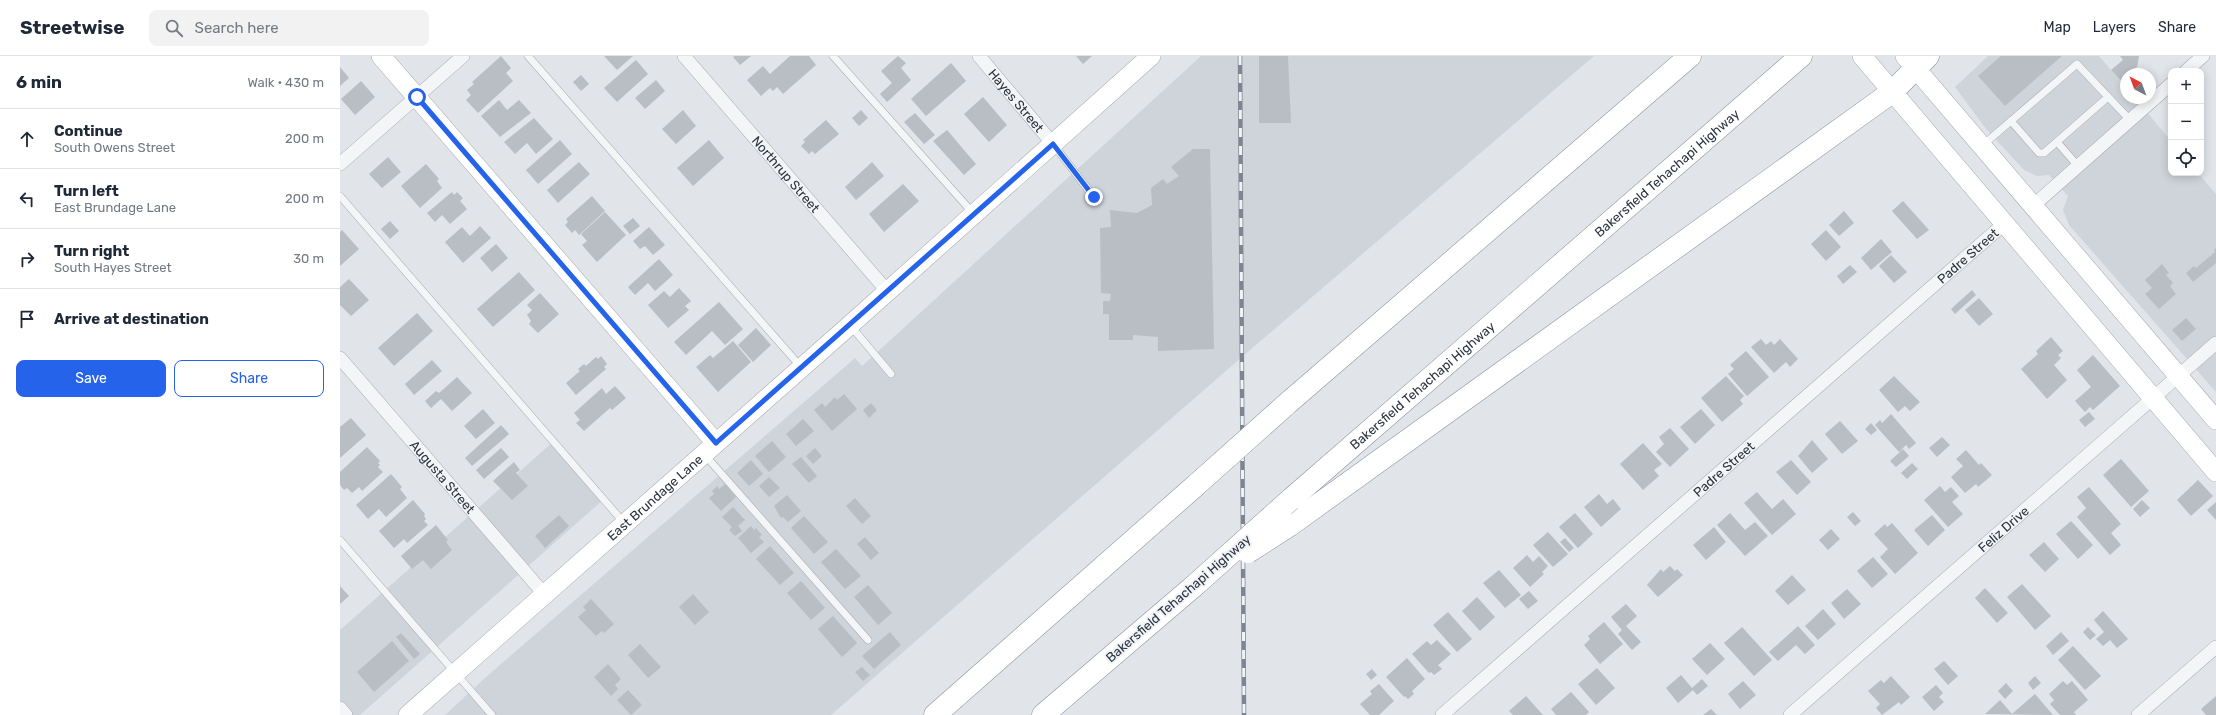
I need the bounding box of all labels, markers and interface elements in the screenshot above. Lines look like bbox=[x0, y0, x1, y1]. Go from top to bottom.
search box bbox=[149, 10, 429, 46]
text: Streetwise bbox=[20, 16, 125, 39]
icon: search bbox=[163, 17, 185, 39]
text: Search here bbox=[195, 19, 279, 37]
text: Map bbox=[2044, 19, 2071, 36]
text: Layers bbox=[2093, 19, 2136, 36]
text: Share bbox=[2158, 19, 2196, 36]
street label: Hayes Street bbox=[985, 66, 1047, 135]
north arrow bbox=[2120, 68, 2156, 104]
map controls bbox=[2168, 68, 2204, 176]
button: + bbox=[2168, 68, 2204, 104]
text: 6 min bbox=[16, 72, 62, 92]
text: Walk · 430 m bbox=[247, 75, 324, 90]
route start bbox=[408, 88, 426, 106]
button: − bbox=[2168, 104, 2204, 140]
street label: Bakersfield Tehachapi Highway bbox=[1592, 106, 1742, 240]
text: Continue bbox=[54, 122, 123, 140]
icon: ahead bbox=[16, 128, 38, 150]
text: 200 m bbox=[285, 131, 324, 146]
street label: Northrup Street bbox=[749, 133, 823, 216]
text: South Owens Street bbox=[54, 140, 175, 155]
button: locate bbox=[2168, 140, 2204, 176]
text: Turn left bbox=[54, 182, 119, 200]
icon: left bbox=[16, 188, 38, 210]
route end bbox=[1085, 188, 1103, 206]
text: 200 m bbox=[285, 191, 324, 206]
text: East Brundage Lane bbox=[54, 200, 176, 215]
street label: Padre Street bbox=[1934, 225, 2002, 287]
text: Turn right bbox=[54, 242, 129, 260]
icon: right bbox=[16, 248, 38, 270]
text: 30 m bbox=[293, 251, 324, 266]
text: South Hayes Street bbox=[54, 260, 172, 275]
icon: arrive bbox=[16, 308, 38, 330]
text: Arrive at destination bbox=[54, 310, 209, 328]
street label: Bakersfield Tehachapi Highway bbox=[1347, 319, 1498, 453]
button: Save bbox=[16, 360, 166, 397]
button: Share bbox=[174, 360, 324, 397]
street label: Augusta Street bbox=[407, 437, 478, 517]
street label: Padre Street bbox=[1690, 439, 1758, 500]
street label: East Brundage Lane bbox=[604, 452, 706, 544]
street label: Feliz Drive bbox=[1975, 503, 2032, 555]
street label: Bakersfield Tehachapi Highway bbox=[1103, 531, 1254, 666]

